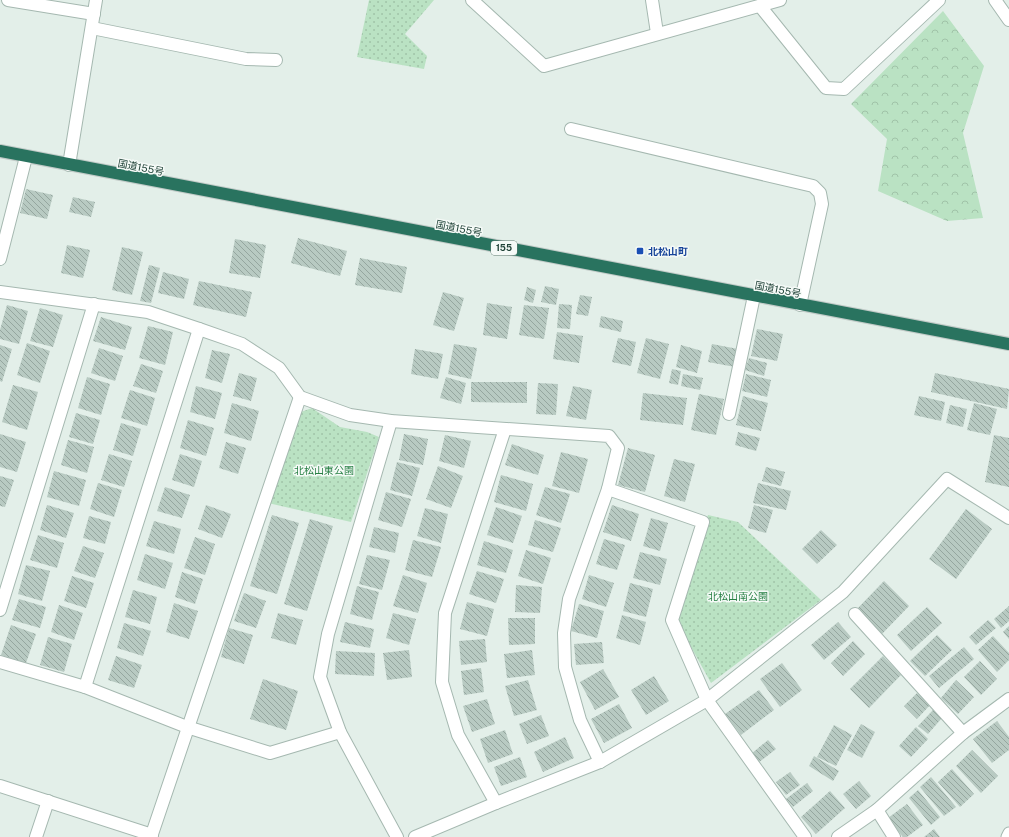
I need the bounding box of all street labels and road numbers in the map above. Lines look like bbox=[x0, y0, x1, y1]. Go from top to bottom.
street label: 国道155号 bbox=[117, 157, 165, 177]
street label: 国道155号 bbox=[435, 218, 483, 238]
road number: 155 bbox=[491, 241, 517, 255]
street label: 国道155号 bbox=[754, 279, 802, 299]

